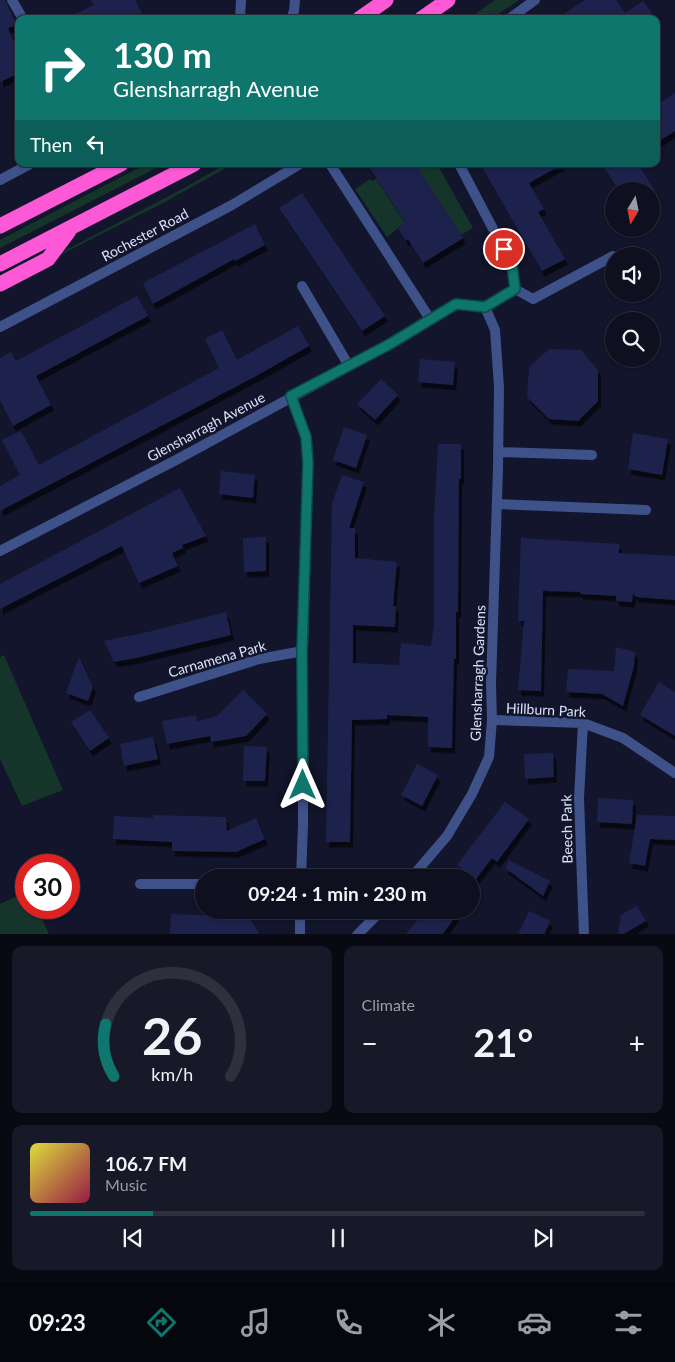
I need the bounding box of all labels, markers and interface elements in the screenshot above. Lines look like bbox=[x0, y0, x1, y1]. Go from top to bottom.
text: 130 m bbox=[113, 33, 212, 75]
icon: right bbox=[30, 35, 95, 100]
text: Glensharragh Avenue bbox=[113, 75, 319, 102]
icon: left bbox=[82, 130, 110, 158]
text: Then bbox=[30, 133, 72, 156]
north arrow bbox=[605, 182, 660, 238]
map controls bbox=[605, 182, 660, 367]
street label: Rochester Road bbox=[98, 205, 191, 265]
pin bbox=[483, 228, 525, 270]
icon: arrive bbox=[490, 235, 518, 263]
button: sound bbox=[605, 247, 660, 302]
button: search bbox=[605, 312, 660, 367]
street label: Glensharragh Avenue bbox=[144, 388, 268, 465]
street label: Glensharragh Gardens bbox=[467, 605, 488, 741]
street label: Carnamena Park bbox=[166, 636, 268, 681]
street label: Hillburn Park bbox=[506, 699, 587, 720]
position arrow bbox=[276, 758, 328, 810]
street label: Beech Park bbox=[557, 793, 576, 864]
speed limit sign: 30 bbox=[15, 854, 80, 919]
text: 09:24 · 1 min · 230 m bbox=[248, 882, 427, 905]
text: Climate bbox=[362, 995, 415, 1014]
text: 26 bbox=[142, 1004, 202, 1066]
text: 21° bbox=[473, 1019, 533, 1065]
text: − bbox=[362, 1026, 378, 1060]
text: + bbox=[629, 1026, 645, 1060]
text: km/h bbox=[151, 1063, 193, 1085]
text: 106.7 FM bbox=[105, 1152, 187, 1175]
text: Music bbox=[105, 1175, 147, 1194]
icon: previous bbox=[119, 1224, 147, 1252]
icon: pause bbox=[324, 1224, 352, 1252]
icon: next bbox=[529, 1224, 557, 1252]
icon: directions bbox=[144, 1305, 179, 1340]
icon: music bbox=[238, 1305, 273, 1340]
icon: phone bbox=[331, 1305, 366, 1340]
icon: climate bbox=[424, 1305, 459, 1340]
icon: car bbox=[517, 1305, 552, 1340]
icon: filters bbox=[611, 1305, 646, 1340]
text: 09:23 bbox=[29, 1309, 86, 1336]

